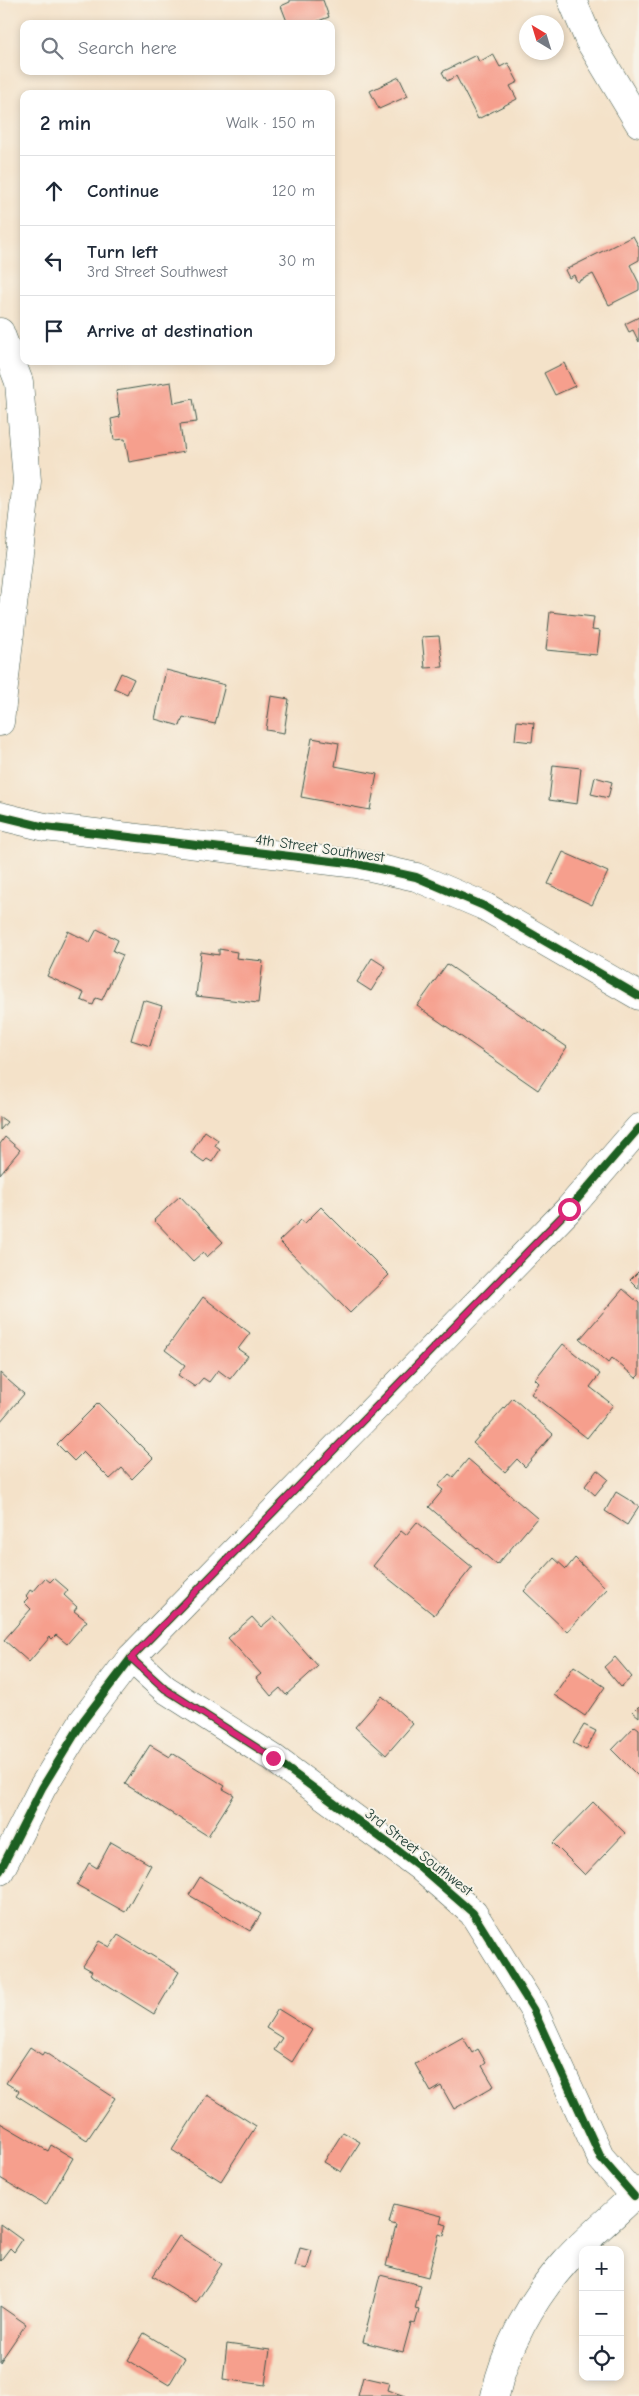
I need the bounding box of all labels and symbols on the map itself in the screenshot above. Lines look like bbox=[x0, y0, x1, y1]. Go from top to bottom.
north arrow bbox=[519, 15, 564, 60]
street label: 4th Street Southwest bbox=[254, 830, 386, 866]
route start bbox=[558, 1198, 581, 1221]
route end bbox=[262, 1747, 285, 1770]
street label: 3rd Street Southwest bbox=[362, 1804, 477, 1900]

